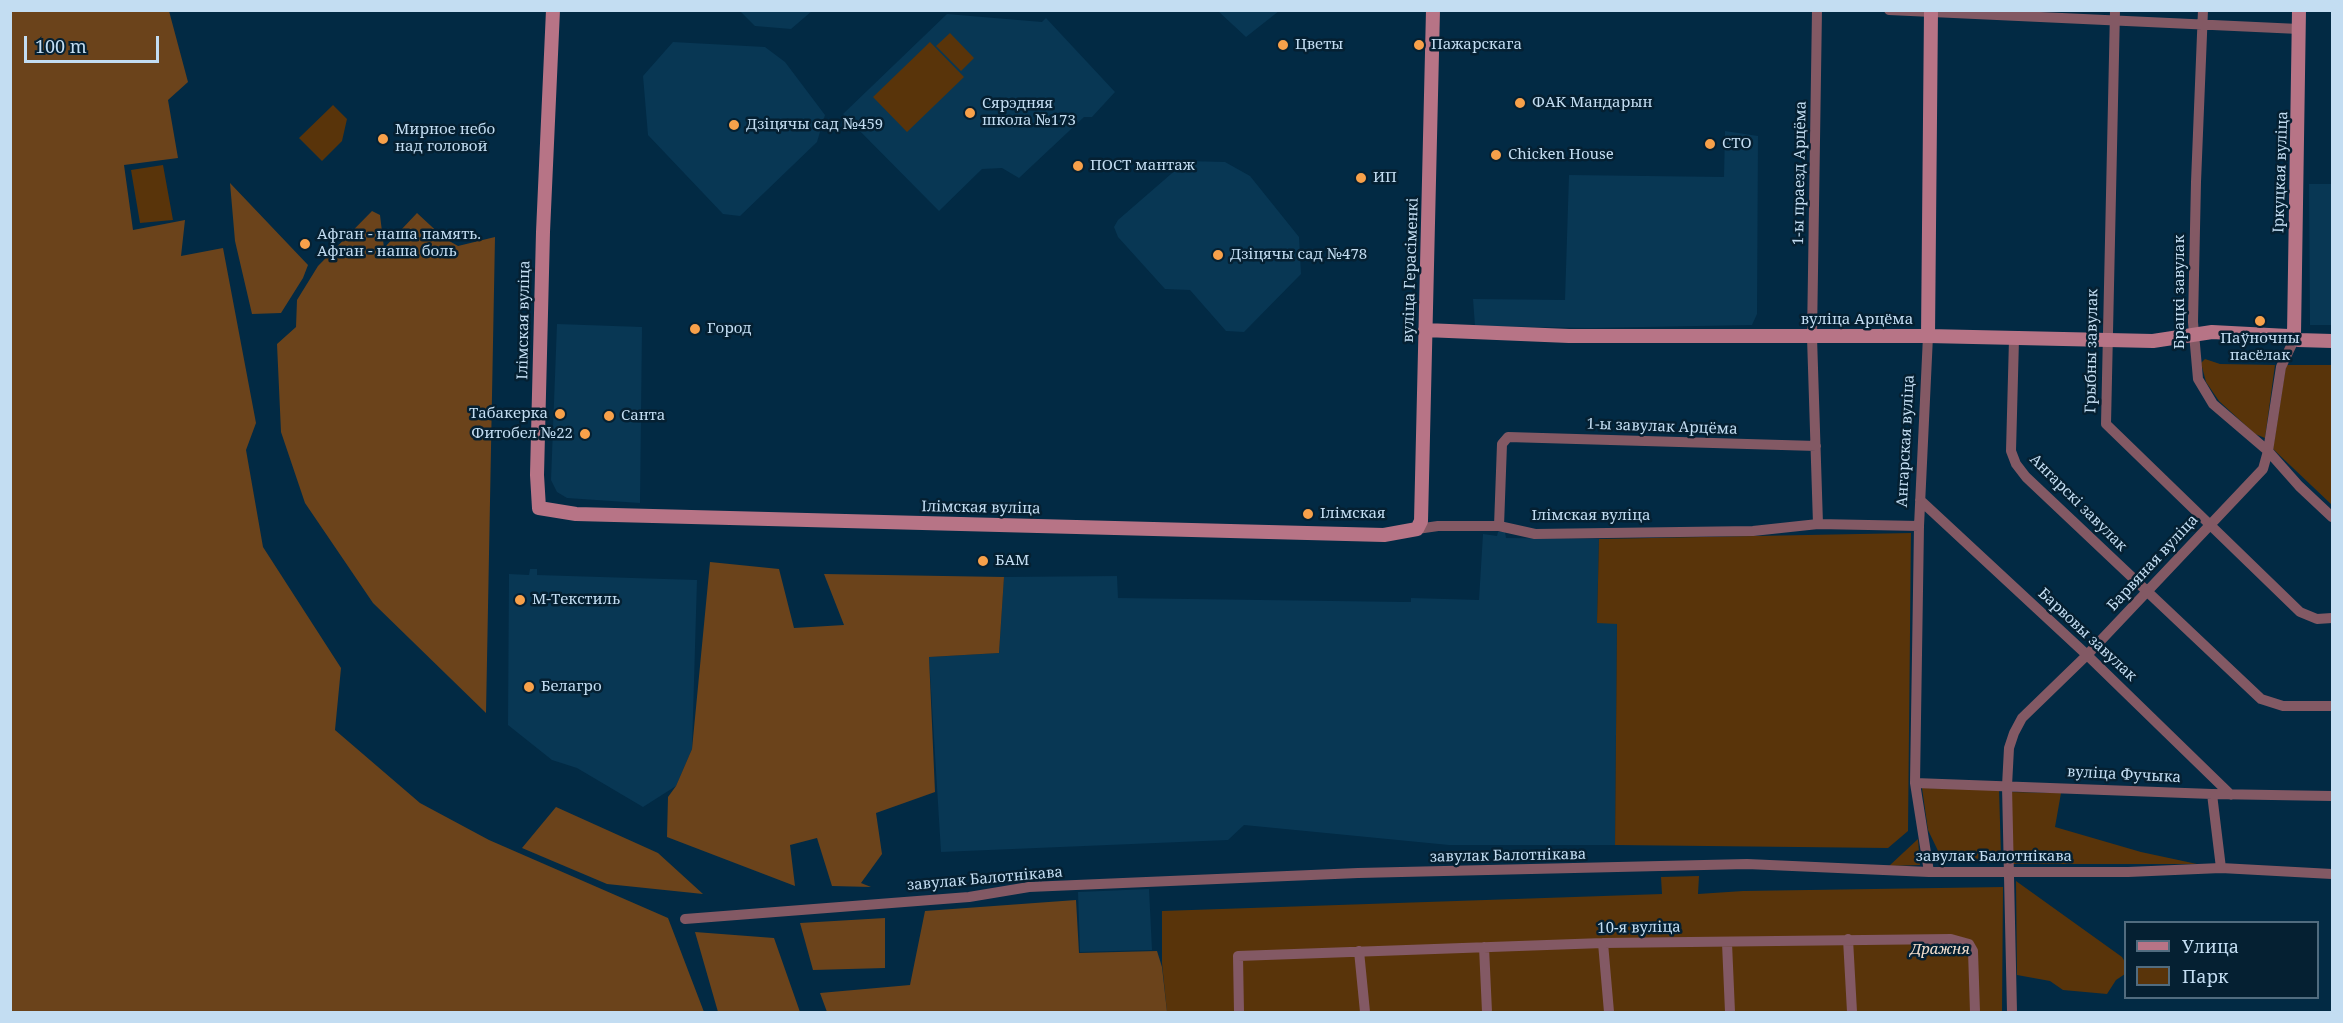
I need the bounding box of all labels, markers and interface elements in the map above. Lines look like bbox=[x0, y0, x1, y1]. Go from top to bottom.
scale bar bbox=[27, 24, 162, 62]
text: 100 m bbox=[35, 34, 87, 58]
place label: Цветы bbox=[1295, 36, 1343, 54]
place label: Пажарскага bbox=[1431, 36, 1522, 54]
marker: Цветы bbox=[1276, 38, 1290, 52]
marker: Пажарскага bbox=[1412, 38, 1426, 52]
place label: ФАК Мандарын bbox=[1532, 94, 1653, 112]
place label: Сярэдняя школа №173 bbox=[982, 95, 1076, 130]
marker: ФАК Мандарын bbox=[1513, 96, 1527, 110]
street label: 1-ы праезд Арцёма bbox=[1790, 101, 1810, 245]
marker: Сярэдняя школа №173 bbox=[963, 106, 977, 120]
street label: Іркуцкая вуліца bbox=[2270, 111, 2292, 233]
place label: Дзіцячы сад №459 bbox=[746, 116, 883, 134]
marker: Дзіцячы сад №459 bbox=[727, 118, 741, 132]
place label: Мирное небо над головой bbox=[395, 121, 495, 156]
marker: Мирное небо над головой bbox=[376, 132, 390, 146]
place label: СТО bbox=[1722, 135, 1752, 153]
marker: СТО bbox=[1703, 137, 1717, 151]
place label: Chicken House bbox=[1508, 146, 1614, 164]
marker: Chicken House bbox=[1489, 148, 1503, 162]
place label: ПОСТ мантаж bbox=[1090, 157, 1195, 175]
marker: ПОСТ мантаж bbox=[1071, 159, 1085, 173]
place label: ИП bbox=[1373, 169, 1397, 187]
marker: ИП bbox=[1354, 171, 1368, 185]
street label: вуліца Герасіменкі bbox=[1399, 197, 1423, 343]
place label: Афган - наша память. Афган - наша боль bbox=[317, 226, 481, 261]
street label: Брацкі завулак bbox=[2171, 235, 2189, 349]
marker: Афган - наша память. Афган - наша боль bbox=[298, 237, 312, 251]
place label: Дзіцячы сад №478 bbox=[1230, 246, 1367, 264]
marker: Дзіцячы сад №478 bbox=[1211, 248, 1225, 262]
street label: Ілімская вуліца bbox=[514, 260, 534, 380]
street label: Грыбны завулак bbox=[2082, 289, 2102, 413]
street label: вуліца Арцёма bbox=[1801, 311, 1913, 329]
marker: Паўночны пасёлак bbox=[2253, 314, 2267, 328]
place label: Город bbox=[707, 320, 752, 338]
marker: Город bbox=[688, 322, 702, 336]
place label: Паўночны пасёлак bbox=[2220, 330, 2300, 365]
street label: Ангарская вуліца bbox=[1894, 374, 1918, 508]
place label: Табакерка bbox=[469, 405, 548, 423]
marker: Табакерка bbox=[553, 407, 567, 421]
place label: Санта bbox=[621, 407, 665, 425]
marker: Санта bbox=[602, 409, 616, 423]
street label: 1-ы завулак Арцёма bbox=[1586, 415, 1738, 439]
place label: Фитобел №22 bbox=[471, 425, 573, 443]
marker: Фитобел №22 bbox=[578, 427, 592, 441]
street label: Ангарскі завулак bbox=[2026, 451, 2130, 555]
street label: Ілімская вуліца bbox=[921, 498, 1041, 518]
place label: Ілімская bbox=[1320, 505, 1386, 523]
marker: Ілімская bbox=[1301, 507, 1315, 521]
street label: Ілімская вуліца bbox=[1531, 507, 1651, 525]
street label: Барвяная вуліца bbox=[2104, 511, 2202, 615]
place label: БАМ bbox=[995, 552, 1029, 570]
marker: БАМ bbox=[976, 554, 990, 568]
street label: Барвовы завулак bbox=[2034, 585, 2140, 685]
place label: М-Текстиль bbox=[532, 591, 620, 609]
marker: М-Текстиль bbox=[513, 593, 527, 607]
place label: Белагро bbox=[541, 678, 602, 696]
marker: Белагро bbox=[522, 680, 536, 694]
street label: вуліца Фучыка bbox=[2067, 763, 2181, 787]
street label: завулак Балотнікава bbox=[1430, 846, 1586, 866]
street label: завулак Балотнікава bbox=[1916, 848, 2072, 866]
street label: завулак Балотнікава bbox=[906, 863, 1064, 895]
street label: 10-я вуліца bbox=[1597, 918, 1681, 938]
legend bbox=[2124, 921, 2319, 999]
text: Улица bbox=[2182, 934, 2239, 958]
park label: Дражня bbox=[1910, 941, 1970, 959]
text: Парк bbox=[2182, 964, 2229, 988]

